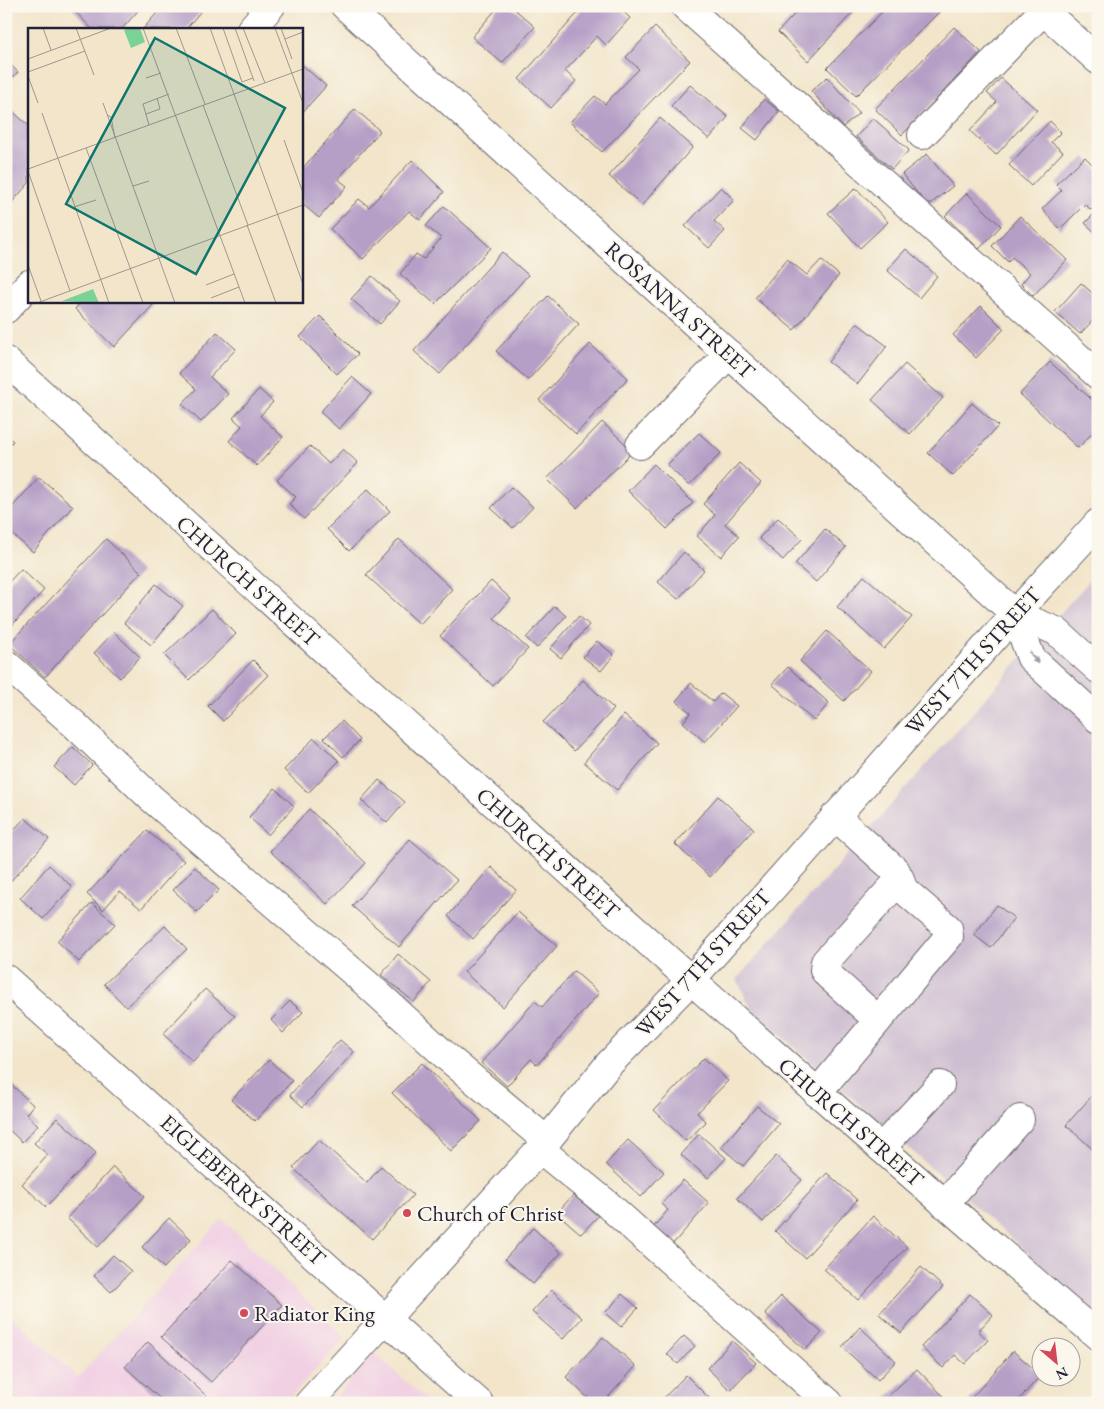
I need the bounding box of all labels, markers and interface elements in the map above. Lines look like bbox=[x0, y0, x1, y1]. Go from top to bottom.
inset map bbox=[28, 28, 302, 302]
street label: ROSANNA STREET bbox=[599, 235, 761, 385]
street label: CHURCH STREET bbox=[170, 509, 326, 653]
street label: WEST 7TH STREET bbox=[899, 581, 1047, 741]
one-way arrow bbox=[1029, 651, 1039, 665]
street label: CHURCH STREET bbox=[470, 781, 626, 925]
street label: WEST 7TH STREET bbox=[629, 883, 777, 1043]
street label: CHURCH STREET bbox=[772, 1051, 930, 1193]
street label: EIGLEBERRY STREET bbox=[154, 1108, 332, 1272]
place label: Church of Christ bbox=[417, 1199, 564, 1228]
marker: Church of Christ bbox=[401, 1207, 413, 1219]
place label: Radiator King bbox=[254, 1299, 375, 1328]
marker: Radiator King bbox=[238, 1307, 250, 1319]
north arrow bbox=[1032, 1336, 1082, 1386]
text: N bbox=[1052, 1363, 1071, 1384]

